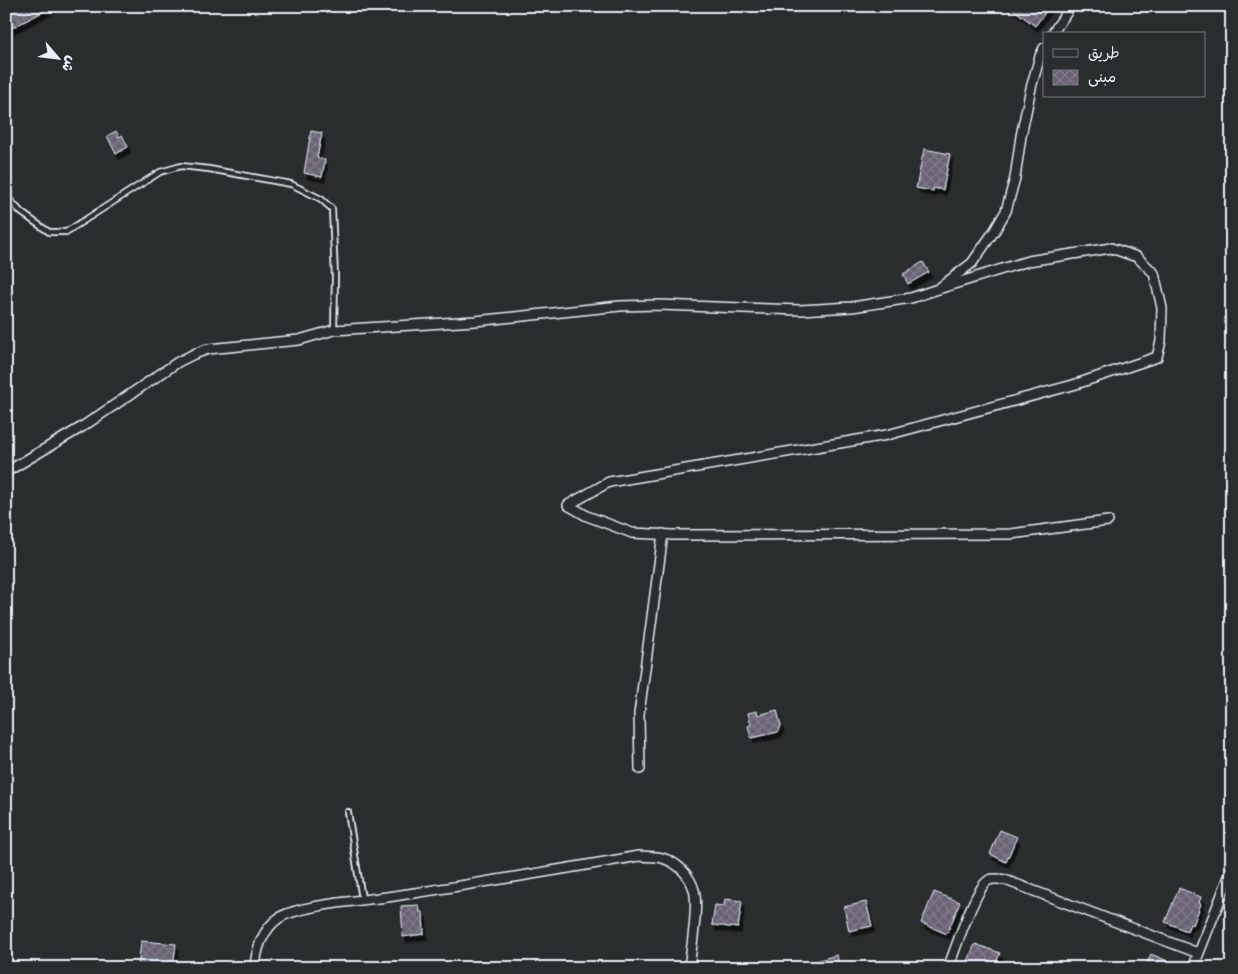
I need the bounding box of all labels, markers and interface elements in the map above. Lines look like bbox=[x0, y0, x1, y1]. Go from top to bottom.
north arrow bbox=[32, 32, 82, 82]
legend bbox=[1043, 32, 1206, 98]
text: طريق bbox=[1088, 40, 1120, 63]
text: ش bbox=[57, 53, 83, 76]
text: مبنى bbox=[1088, 64, 1116, 87]

